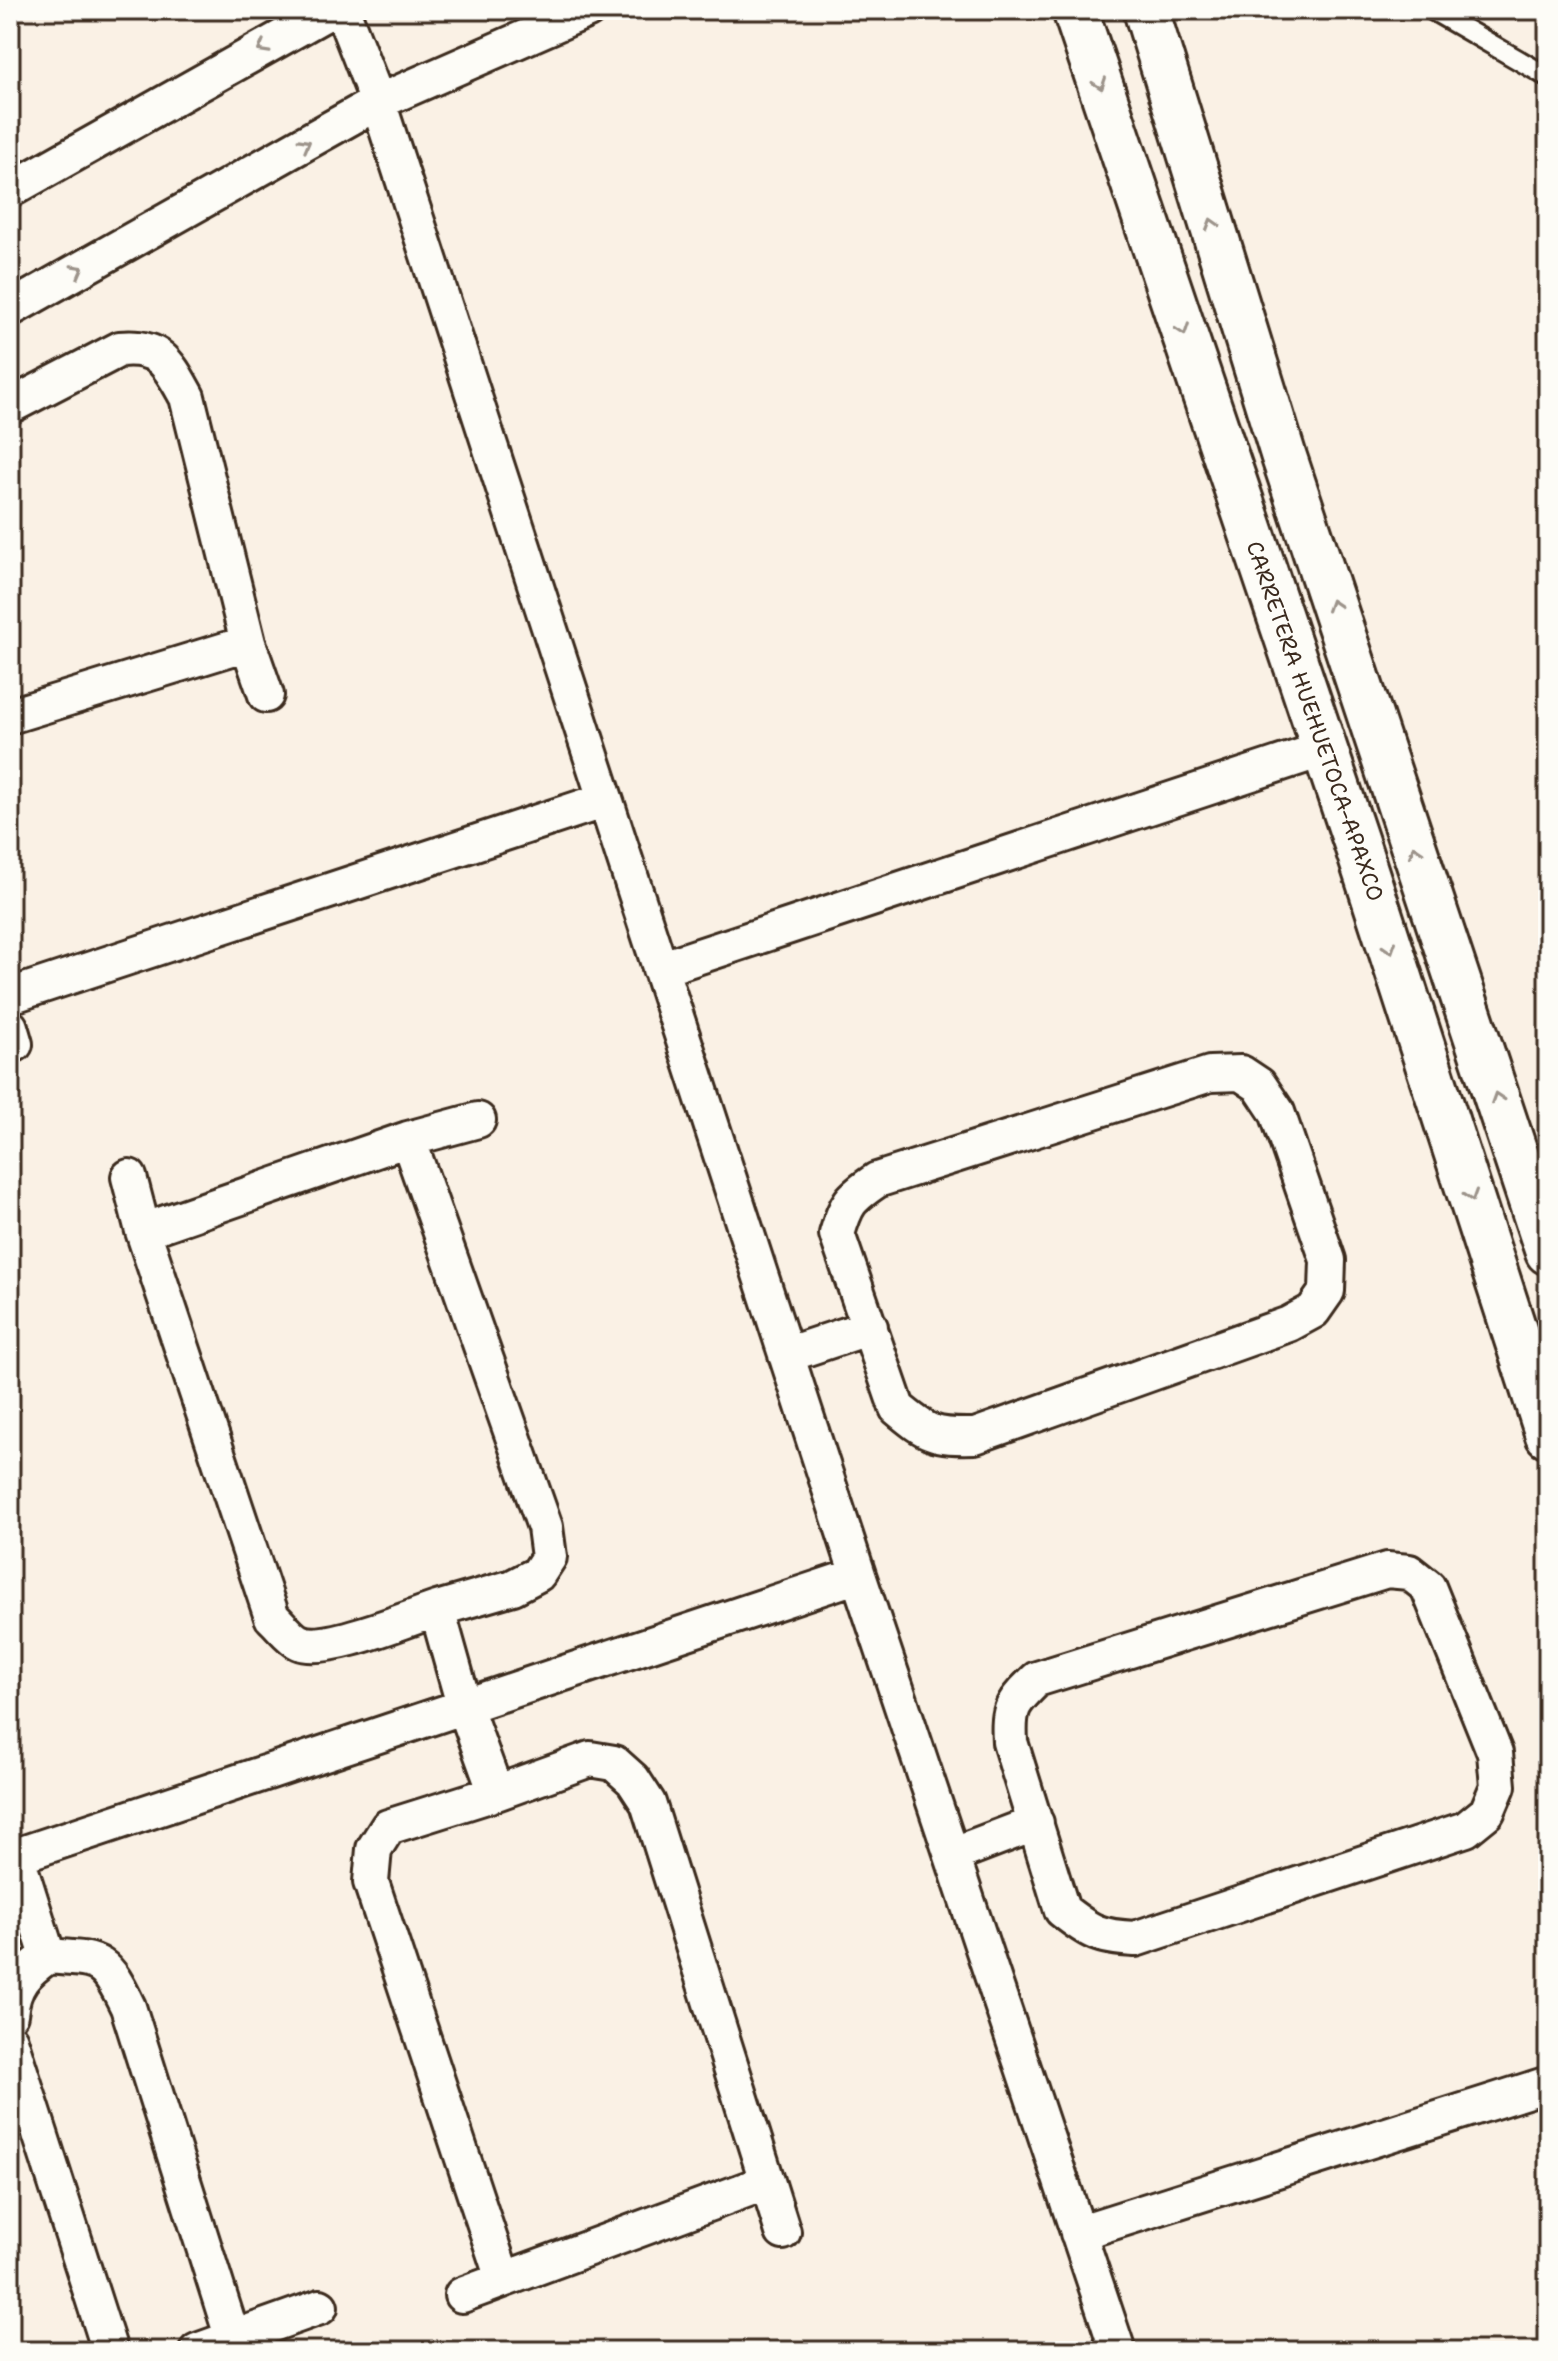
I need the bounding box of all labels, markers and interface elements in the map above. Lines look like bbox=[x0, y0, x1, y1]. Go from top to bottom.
one-way arrow bbox=[257, 38, 272, 54]
one-way arrow bbox=[1091, 76, 1107, 90]
one-way arrow bbox=[297, 138, 311, 153]
one-way arrow bbox=[1205, 217, 1221, 231]
one-way arrow bbox=[70, 265, 84, 280]
one-way arrow bbox=[1174, 323, 1190, 337]
street label: CARRETERA HUEHUETOCA-APAXCO bbox=[1240, 537, 1390, 905]
one-way arrow bbox=[1327, 598, 1343, 612]
one-way arrow bbox=[1408, 845, 1424, 859]
one-way arrow bbox=[1381, 941, 1397, 955]
one-way arrow bbox=[1490, 1092, 1506, 1105]
one-way arrow bbox=[1461, 1188, 1477, 1202]

